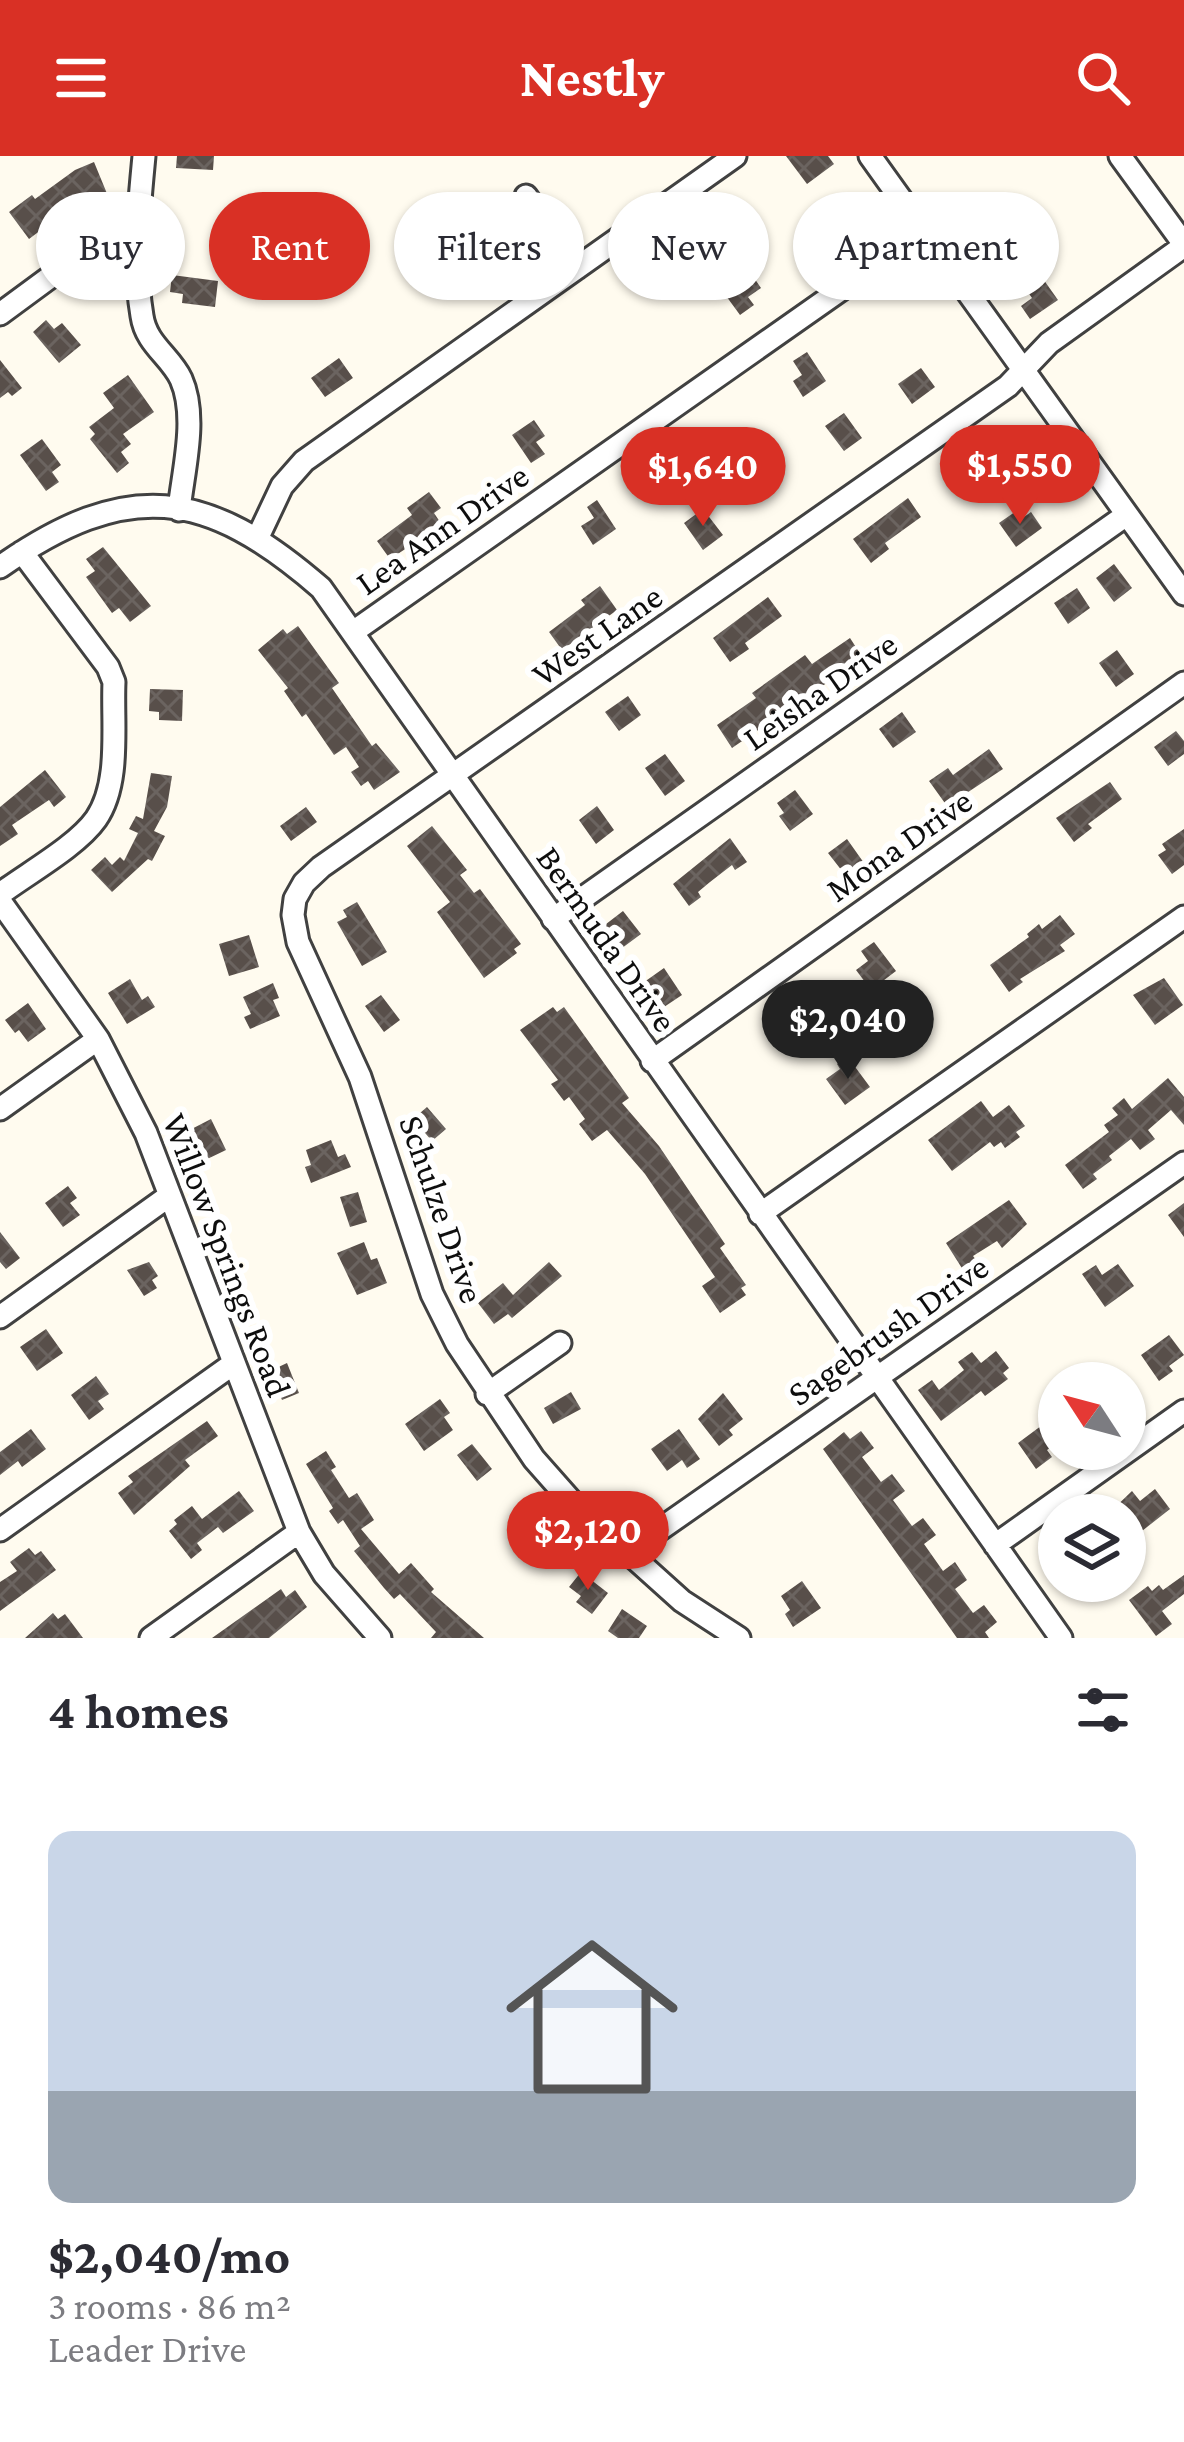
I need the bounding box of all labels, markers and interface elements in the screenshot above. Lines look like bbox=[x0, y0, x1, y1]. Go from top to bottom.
icon: menu bbox=[48, 45, 114, 111]
icon: search bbox=[1070, 45, 1136, 111]
text: Nestly bbox=[520, 48, 664, 108]
chip: Buy bbox=[36, 192, 185, 300]
chip: Rent bbox=[209, 192, 370, 300]
chip: Filters bbox=[394, 192, 584, 300]
chip: New bbox=[608, 192, 769, 300]
chip: Apartment bbox=[793, 192, 1059, 300]
pin: $1,550 bbox=[922, 425, 1118, 527]
pin: $1,640 bbox=[605, 427, 801, 529]
text: $1,550 bbox=[967, 442, 1073, 485]
text: $1,640 bbox=[648, 444, 758, 487]
street label: Lea Ann Drive bbox=[348, 455, 536, 603]
street label: West Lane bbox=[524, 576, 670, 694]
street label: Leisha Drive bbox=[735, 623, 905, 759]
street label: Mona Drive bbox=[818, 780, 980, 910]
street label: Bermuda Drive bbox=[528, 839, 686, 1039]
pin: $2,040 bbox=[750, 980, 946, 1082]
text: $2,040 bbox=[789, 997, 907, 1040]
street label: Willow Springs Road bbox=[155, 1108, 299, 1402]
street label: Schulze Drive bbox=[391, 1110, 493, 1308]
street label: Sagebrush Drive bbox=[780, 1246, 996, 1414]
north arrow bbox=[1038, 1362, 1146, 1470]
map controls bbox=[1038, 1362, 1146, 1602]
pin: $2,120 bbox=[490, 1491, 686, 1593]
button: layers bbox=[1038, 1494, 1146, 1602]
text: $2,120 bbox=[534, 1508, 642, 1551]
icon: filters bbox=[1070, 1677, 1136, 1743]
text: 4 homes bbox=[48, 1682, 229, 1739]
icon: home bbox=[484, 1909, 700, 2125]
text: $2,040/mo bbox=[48, 2227, 290, 2284]
text: 3 rooms · 86 m² bbox=[48, 2284, 291, 2327]
text: Leader Drive bbox=[48, 2327, 246, 2370]

